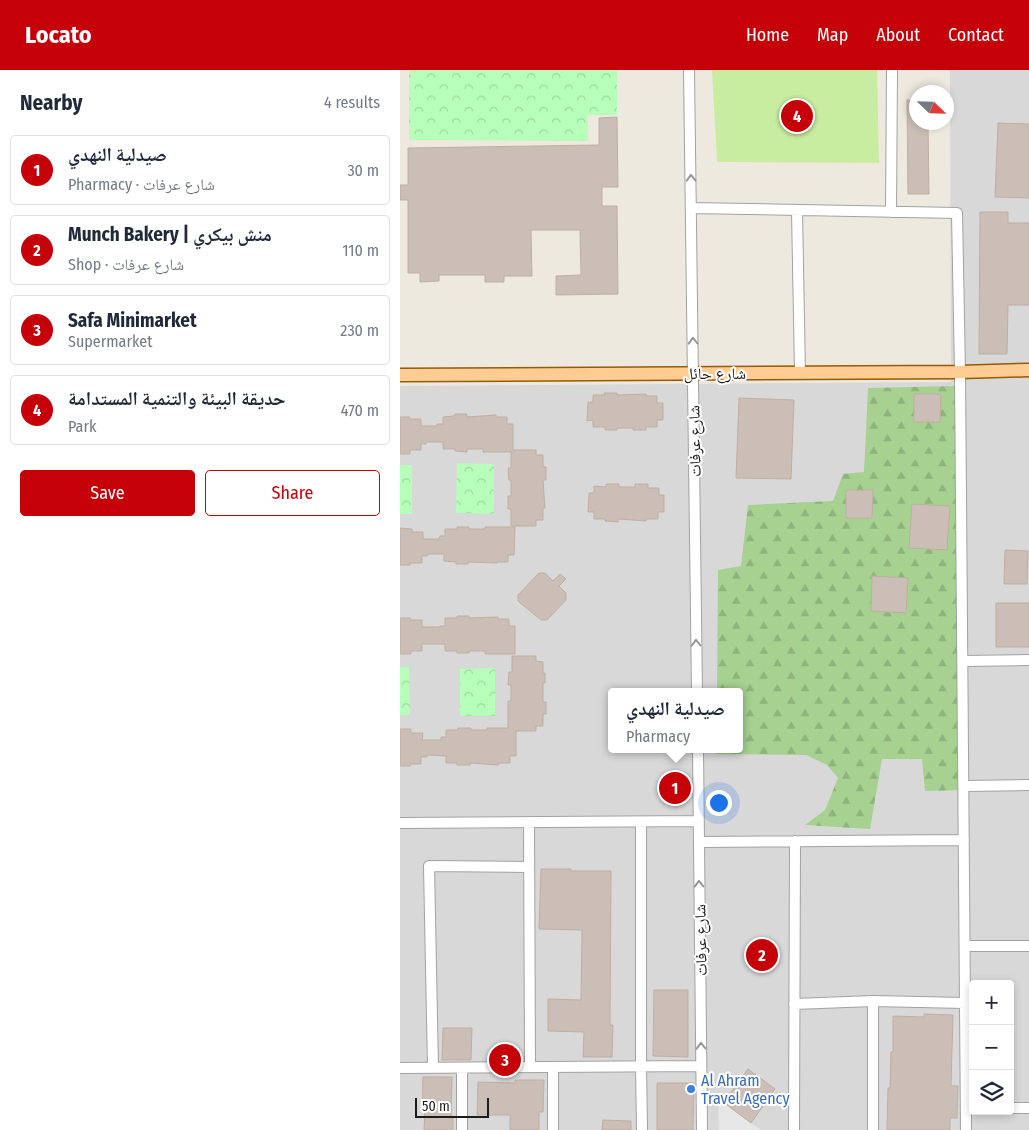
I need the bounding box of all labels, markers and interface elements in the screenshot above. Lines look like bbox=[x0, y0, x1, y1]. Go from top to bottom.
text: Locato bbox=[25, 21, 91, 49]
text: Home bbox=[746, 24, 789, 46]
text: Map bbox=[817, 24, 848, 46]
text: About bbox=[876, 24, 920, 46]
text: Contact bbox=[948, 24, 1004, 46]
north arrow bbox=[909, 85, 954, 130]
text: Nearby bbox=[20, 90, 82, 116]
text: 4 results bbox=[324, 93, 380, 112]
pin: 4 bbox=[781, 97, 813, 135]
text: صيدلية النهدي bbox=[68, 143, 167, 166]
text: 1 bbox=[34, 161, 40, 180]
text: 30 m bbox=[347, 161, 379, 180]
one-way arrow bbox=[686, 174, 696, 182]
text: Pharmacy · شارع عرفات bbox=[68, 175, 215, 194]
text: Munch Bakery | منش بيكري bbox=[68, 223, 272, 246]
text: 2 bbox=[33, 241, 41, 260]
text: 110 m bbox=[342, 241, 379, 260]
text: Shop · شارع عرفات bbox=[68, 255, 184, 274]
text: Safa Minimarket bbox=[68, 309, 197, 332]
text: 3 bbox=[33, 321, 41, 340]
text: 230 m bbox=[340, 321, 379, 340]
text: Supermarket bbox=[68, 332, 152, 351]
one-way arrow bbox=[688, 336, 698, 344]
street label: شارع حائل bbox=[684, 364, 746, 384]
text: حديقة البيئة والتنمية المستدامة bbox=[68, 387, 286, 410]
text: 4 bbox=[33, 401, 41, 420]
text: 470 m bbox=[341, 401, 379, 420]
street label: شارع عرفات bbox=[684, 405, 706, 477]
text: Park bbox=[68, 417, 96, 436]
button: Save bbox=[20, 470, 195, 516]
button: Share bbox=[205, 470, 380, 516]
one-way arrow bbox=[691, 639, 702, 647]
popup bbox=[608, 688, 743, 753]
text: صيدلية النهدي bbox=[626, 697, 725, 720]
text: Pharmacy bbox=[626, 727, 690, 746]
pin: 1 bbox=[659, 769, 691, 807]
your location bbox=[706, 790, 732, 816]
one-way arrow bbox=[694, 880, 704, 888]
street label: شارع عرفات bbox=[690, 904, 712, 976]
pin: 2 bbox=[746, 936, 778, 974]
map controls bbox=[969, 980, 1014, 1115]
button: + bbox=[969, 980, 1014, 1025]
button: − bbox=[969, 1025, 1014, 1070]
pin: 3 bbox=[489, 1041, 521, 1079]
one-way arrow bbox=[696, 1042, 706, 1050]
button: layers bbox=[969, 1070, 1014, 1115]
place label: Al Ahram Travel Agency bbox=[701, 1071, 790, 1108]
marker: Al Ahram Travel Agency bbox=[685, 1083, 697, 1095]
scale bar bbox=[415, 1095, 489, 1118]
text: 50 m bbox=[422, 1098, 450, 1115]

